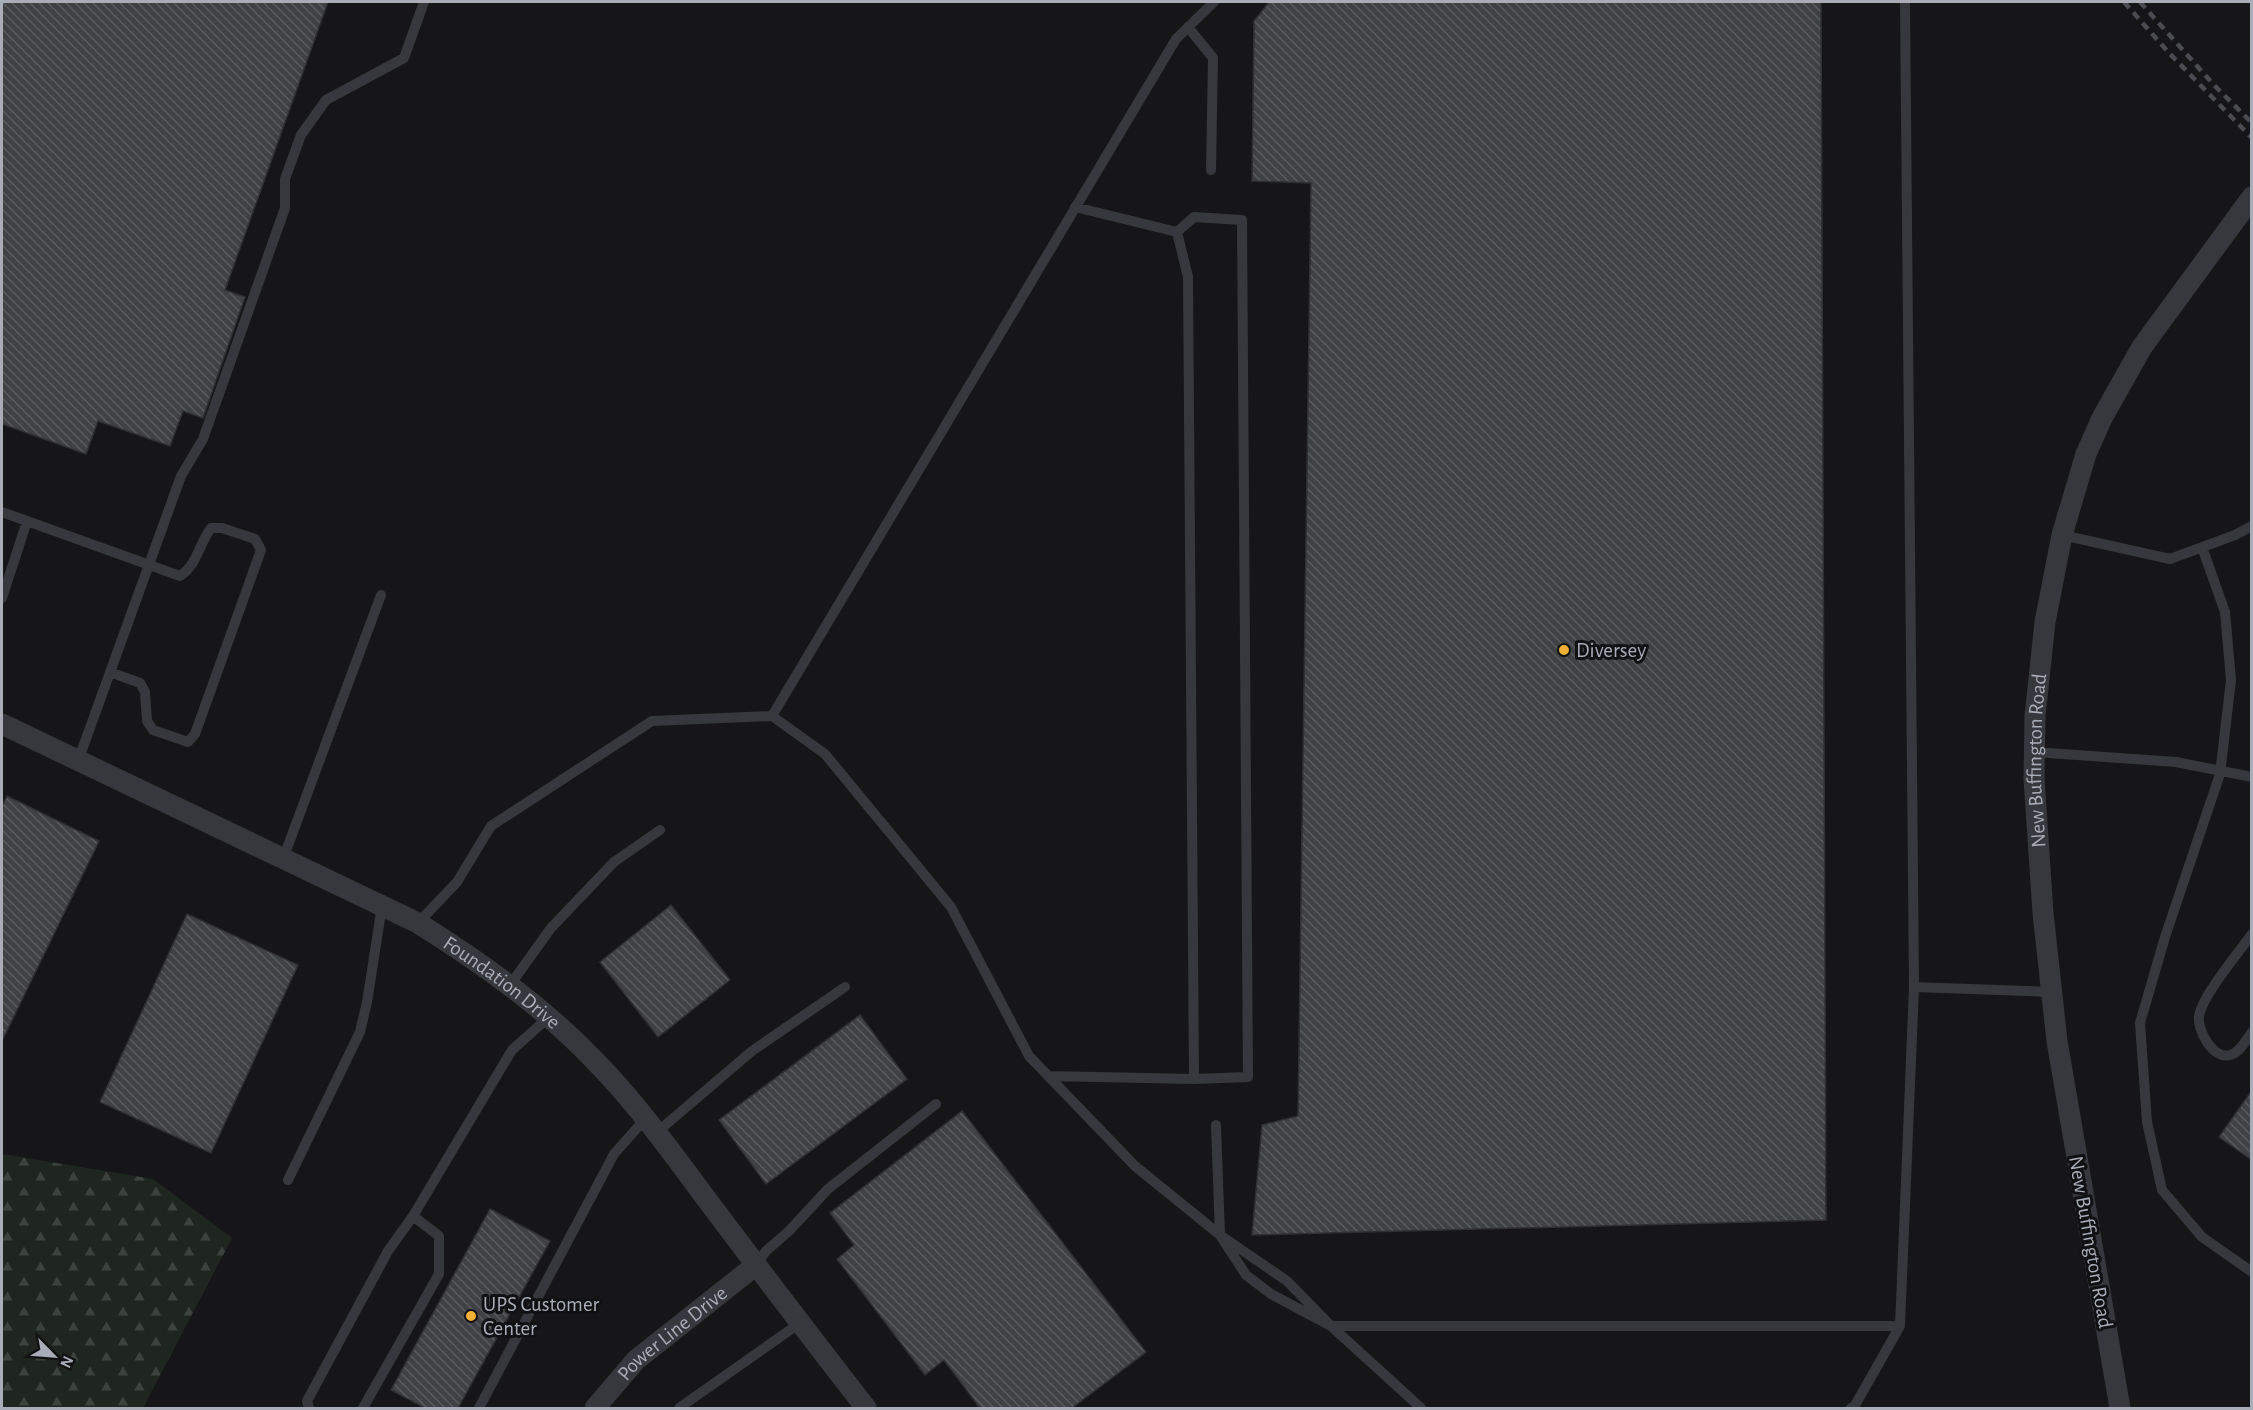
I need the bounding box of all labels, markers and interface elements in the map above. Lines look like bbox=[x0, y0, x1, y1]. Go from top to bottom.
place label: Diversey bbox=[1576, 640, 1646, 661]
marker: Diversey bbox=[1557, 643, 1571, 657]
street label: New Buffington Road bbox=[2024, 672, 2050, 848]
street label: Foundation Drive bbox=[439, 932, 564, 1033]
street label: New Buffington Road bbox=[2065, 1154, 2116, 1330]
street label: Power Line Drive bbox=[614, 1282, 731, 1385]
place label: UPS Customer Center bbox=[483, 1294, 600, 1339]
marker: UPS Customer Center bbox=[464, 1309, 478, 1323]
north arrow bbox=[24, 1326, 84, 1386]
text: N bbox=[57, 1353, 76, 1370]

